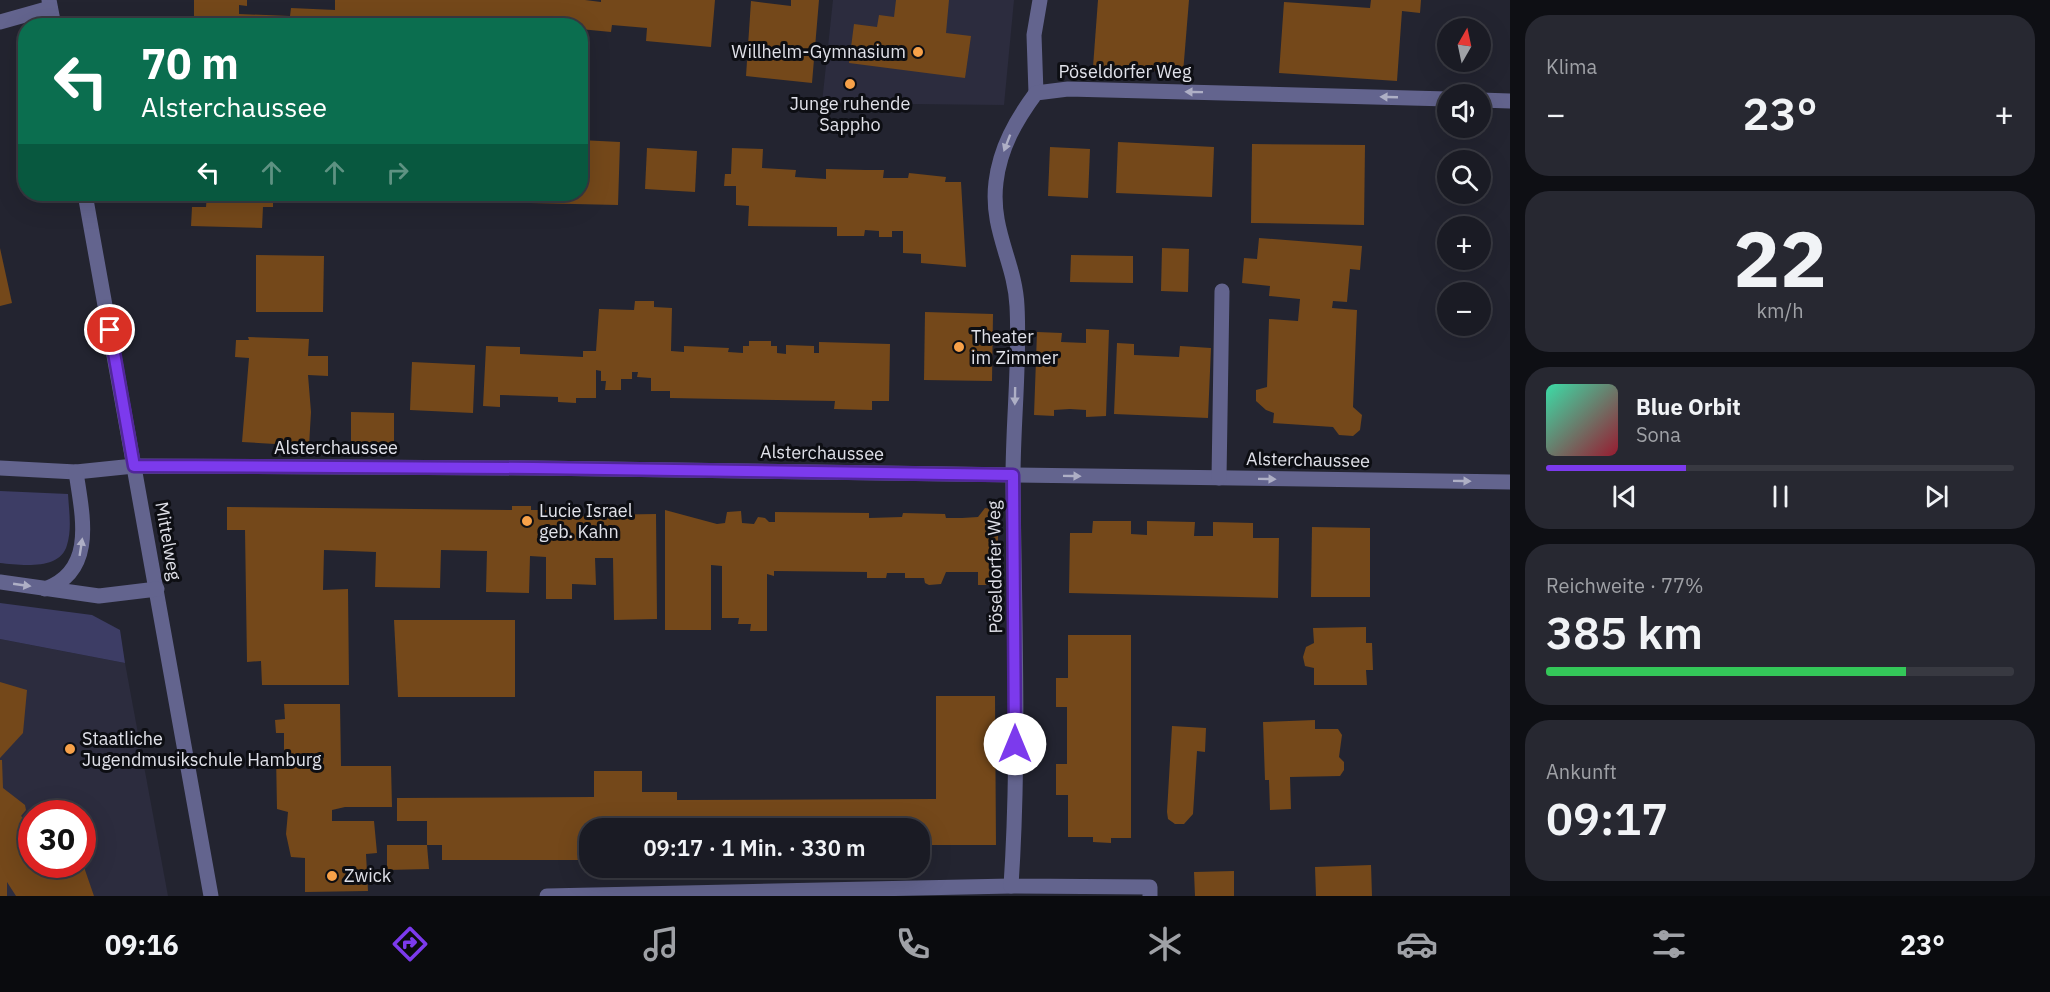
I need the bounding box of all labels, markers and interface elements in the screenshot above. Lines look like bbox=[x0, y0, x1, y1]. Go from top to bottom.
north arrow bbox=[1437, 18, 1491, 72]
map controls bbox=[1437, 18, 1491, 336]
text: 70 m bbox=[141, 36, 239, 91]
place label: Willhelm-Gymnasium bbox=[731, 40, 906, 63]
icon: left bbox=[42, 42, 120, 120]
marker: Willhelm-Gymnasium bbox=[911, 45, 925, 59]
text: Klima bbox=[1546, 53, 1597, 80]
street label: Pöseldorfer Weg bbox=[1058, 60, 1192, 83]
marker: Junge ruhende Sappho bbox=[843, 77, 857, 91]
button: sound bbox=[1437, 84, 1491, 138]
text: 23° bbox=[1742, 84, 1818, 142]
one-way arrow bbox=[1185, 87, 1204, 97]
text: Alsterchaussee bbox=[141, 89, 327, 124]
place label: Junge ruhende Sappho bbox=[790, 92, 910, 136]
one-way arrow bbox=[1380, 92, 1399, 102]
text: − bbox=[1546, 92, 1566, 135]
text: + bbox=[1994, 92, 2014, 135]
one-way arrow bbox=[1002, 134, 1011, 152]
button: search bbox=[1437, 150, 1491, 204]
icon: left bbox=[192, 156, 225, 189]
icon: ahead bbox=[255, 156, 288, 189]
icon: ahead bbox=[318, 156, 351, 189]
icon: right bbox=[381, 156, 414, 189]
text: 22 bbox=[1733, 207, 1827, 308]
button: + bbox=[1437, 216, 1491, 270]
button: − bbox=[1437, 282, 1491, 336]
text: km/h bbox=[1756, 297, 1804, 324]
pin bbox=[84, 304, 135, 355]
icon: arrive bbox=[93, 313, 126, 346]
place label: Theater im Zimmer bbox=[971, 325, 1059, 369]
marker: Theater im Zimmer bbox=[952, 340, 966, 354]
one-way arrow bbox=[1010, 387, 1020, 406]
text: Blue Orbit bbox=[1636, 392, 1741, 421]
text: Sona bbox=[1636, 421, 1681, 448]
street label: Alsterchaussee bbox=[274, 436, 398, 459]
street label: Alsterchaussee bbox=[760, 440, 884, 465]
street label: Alsterchaussee bbox=[1246, 447, 1370, 472]
one-way arrow bbox=[1062, 471, 1081, 481]
one-way arrow bbox=[1257, 474, 1276, 483]
one-way arrow bbox=[1452, 476, 1471, 486]
icon: previous bbox=[1608, 480, 1641, 513]
icon: pause bbox=[1764, 480, 1797, 513]
icon: next bbox=[1920, 480, 1953, 513]
place label: Lucie Israel geb. Kahn bbox=[539, 499, 633, 543]
street label: Mittelweg bbox=[150, 500, 187, 582]
street label: Pöseldorfer Weg bbox=[982, 500, 1007, 634]
marker: Lucie Israel geb. Kahn bbox=[520, 514, 534, 528]
one-way arrow bbox=[77, 538, 86, 557]
text: Reichweite · 77% bbox=[1546, 572, 1703, 599]
one-way arrow bbox=[13, 581, 32, 590]
text: 385 km bbox=[1546, 603, 1703, 661]
position arrow bbox=[983, 712, 1047, 776]
place label: Staatliche Jugendmusikschule Hamburg bbox=[82, 727, 322, 771]
marker: Staatliche Jugendmusikschule Hamburg bbox=[63, 742, 77, 756]
text: Ankunft bbox=[1546, 758, 1617, 785]
text: 09:17 bbox=[1546, 789, 1668, 847]
speed limit sign: 30 bbox=[18, 800, 96, 878]
text: 09:17 · 1 Min. · 330 m bbox=[643, 833, 866, 862]
place label: Zwick bbox=[344, 864, 392, 887]
marker: Zwick bbox=[325, 869, 339, 883]
icon: directions bbox=[389, 923, 431, 965]
icon: music bbox=[640, 923, 682, 965]
icon: phone bbox=[892, 923, 934, 965]
icon: climate bbox=[1144, 923, 1186, 965]
icon: car bbox=[1396, 923, 1438, 965]
icon: filters bbox=[1648, 923, 1690, 965]
text: 09:16 bbox=[105, 927, 179, 962]
text: 23° bbox=[1900, 927, 1945, 962]

